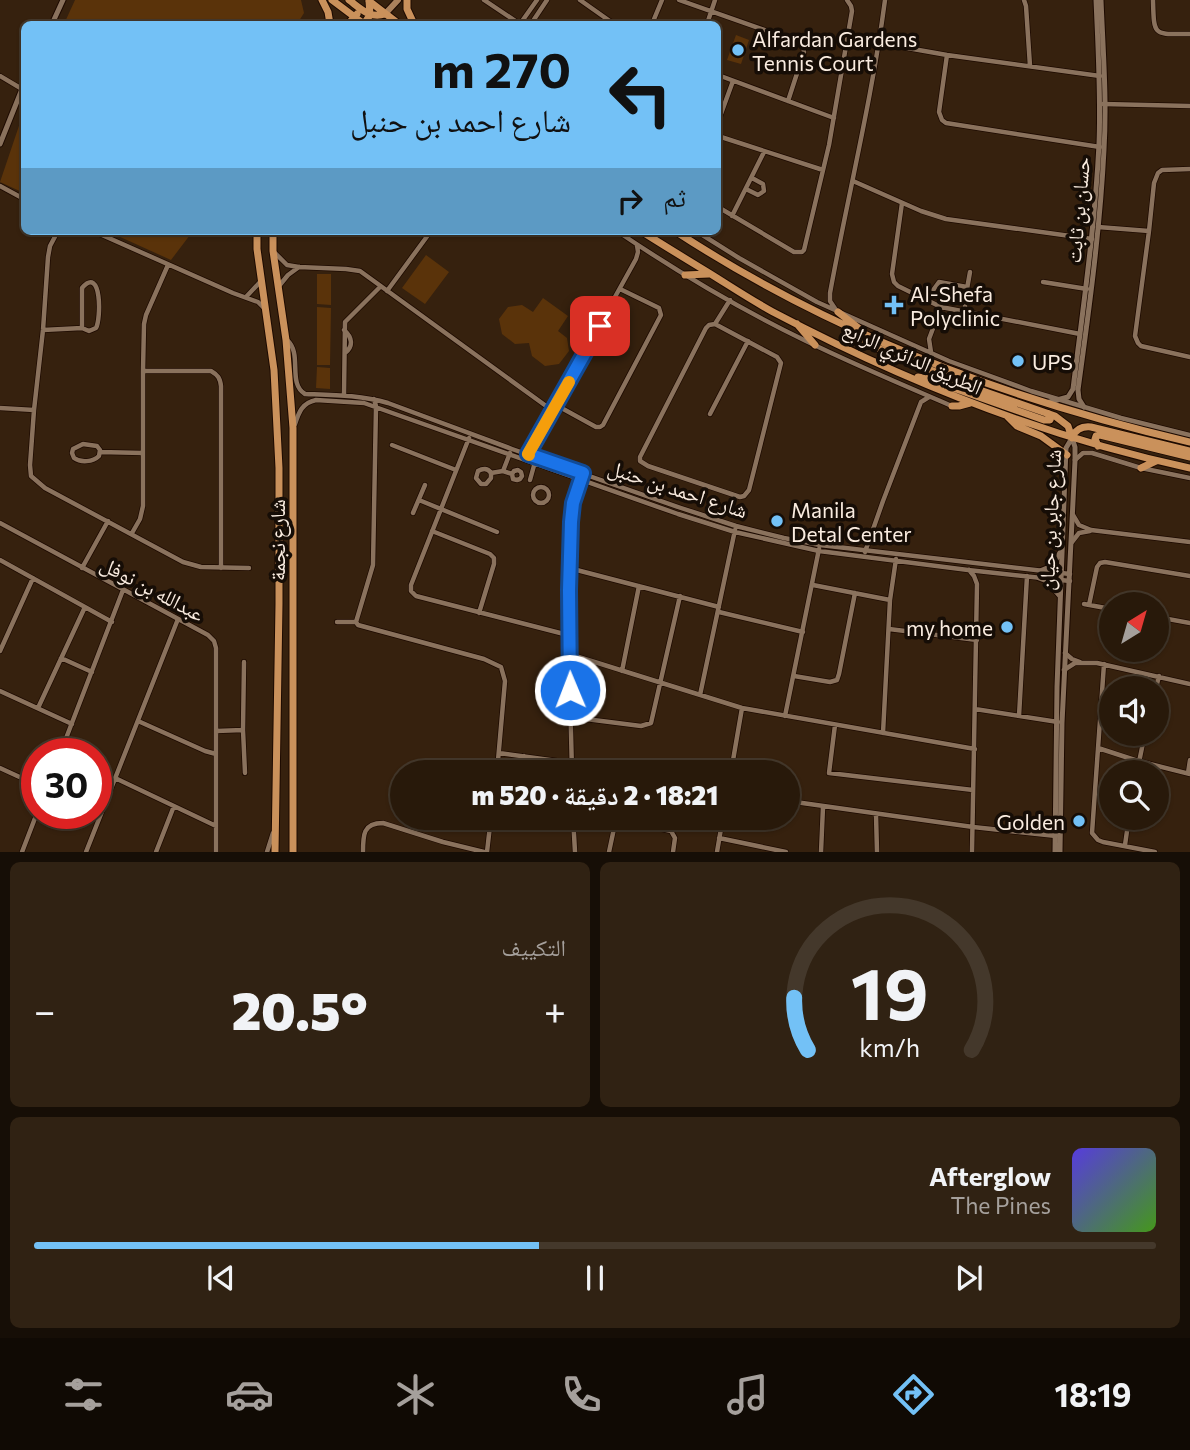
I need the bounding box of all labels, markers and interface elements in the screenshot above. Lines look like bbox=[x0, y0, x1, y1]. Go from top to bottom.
place label: Alfardan Gardens Tennis Court bbox=[752, 26, 917, 75]
text: 270 m bbox=[432, 38, 571, 98]
marker: Alfardan Gardens Tennis Court bbox=[730, 42, 746, 58]
icon: left bbox=[595, 49, 686, 140]
text: شارع احمد بن حنبل bbox=[350, 99, 571, 139]
street label: حسان بن ثابت bbox=[1060, 156, 1096, 264]
text: ثم bbox=[663, 181, 686, 212]
icon: right bbox=[611, 182, 649, 220]
place label: Al-Shefa Polyclinic bbox=[910, 281, 1000, 330]
marker: Al-Shefa Polyclinic bbox=[884, 295, 904, 315]
pin bbox=[570, 296, 630, 356]
icon: arrive bbox=[581, 307, 619, 345]
street label: الطريق الدائري الرابع bbox=[837, 315, 987, 404]
place label: UPS bbox=[1032, 349, 1073, 374]
marker: UPS bbox=[1010, 353, 1026, 369]
street label: شارع جابر بن حيان bbox=[1033, 449, 1067, 591]
street label: شارع احمد بن حنبل bbox=[605, 454, 751, 524]
place label: Manila Detal Center bbox=[791, 497, 912, 546]
street label: شارع نجمة bbox=[264, 499, 291, 581]
marker: Manila Detal Center bbox=[769, 513, 785, 529]
street label: عبدالله بن نوفل bbox=[96, 550, 209, 628]
north arrow bbox=[1099, 592, 1169, 662]
map controls bbox=[1099, 592, 1169, 830]
place label: my home bbox=[906, 615, 993, 640]
marker: my home bbox=[999, 619, 1015, 635]
position arrow bbox=[533, 653, 607, 727]
button: sound bbox=[1099, 676, 1169, 746]
speed limit sign: 30 bbox=[21, 738, 112, 829]
button: search bbox=[1099, 760, 1169, 830]
text: 18:21 · 2 دقيقة · 520 m bbox=[472, 779, 718, 810]
place label: Golden bbox=[996, 809, 1065, 834]
marker: Golden bbox=[1071, 813, 1087, 829]
text: التكييف bbox=[501, 933, 566, 961]
text: 19 bbox=[851, 947, 929, 1036]
text: 20.5° bbox=[231, 977, 368, 1041]
text: − bbox=[34, 986, 56, 1033]
text: + bbox=[544, 986, 566, 1033]
text: km/h bbox=[860, 1032, 920, 1062]
text: Afterglow bbox=[929, 1160, 1051, 1191]
text: The Pines bbox=[950, 1191, 1051, 1219]
icon: previous bbox=[202, 1259, 240, 1297]
icon: pause bbox=[576, 1259, 614, 1297]
icon: next bbox=[950, 1259, 988, 1297]
icon: filters bbox=[59, 1370, 108, 1419]
icon: car bbox=[225, 1370, 274, 1419]
icon: climate bbox=[391, 1370, 440, 1419]
icon: phone bbox=[557, 1370, 606, 1419]
icon: music bbox=[723, 1370, 772, 1419]
icon: directions bbox=[889, 1370, 938, 1419]
text: 18:19 bbox=[1055, 1374, 1132, 1414]

